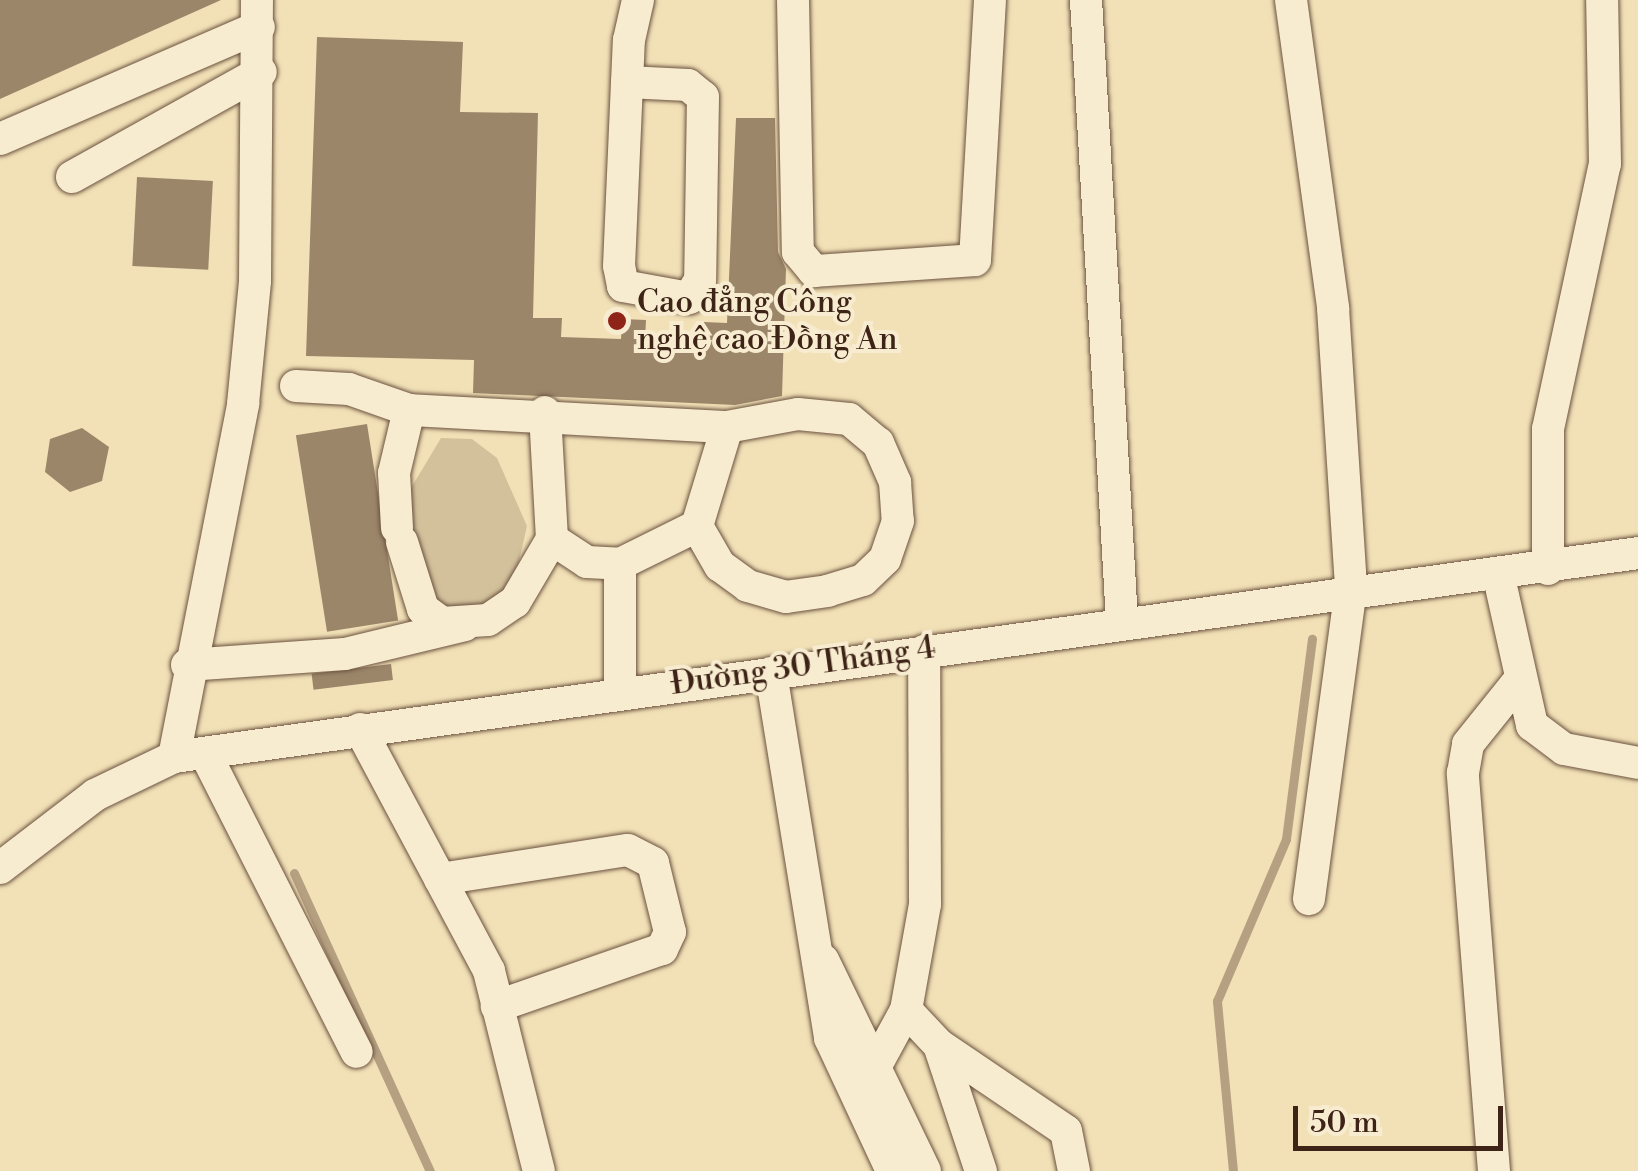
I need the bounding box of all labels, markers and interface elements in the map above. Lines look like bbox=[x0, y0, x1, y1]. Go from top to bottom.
place label: Cao đẳng Công nghệ cao Đồng An bbox=[637, 284, 898, 359]
marker: Cao đẳng Công nghệ cao Đồng An bbox=[606, 310, 628, 332]
street label: Đường 30 Tháng 4 bbox=[668, 628, 938, 704]
scale bar bbox=[1298, 1086, 1508, 1148]
text: 50 m bbox=[1310, 1104, 1379, 1142]

